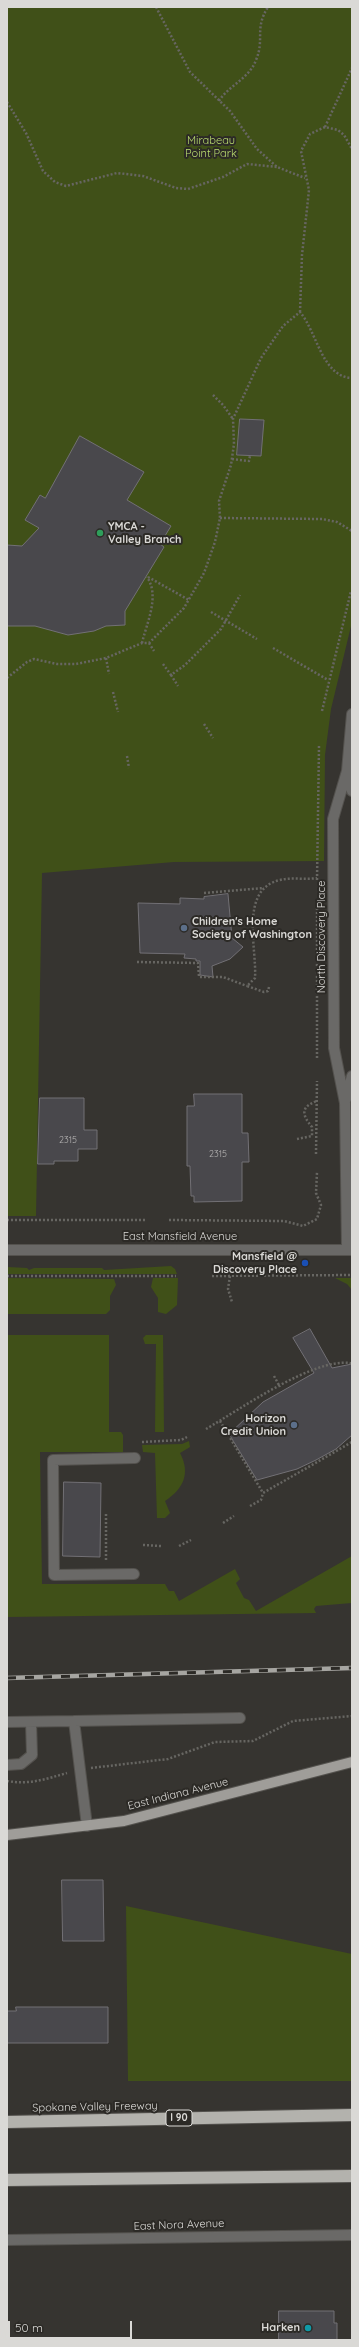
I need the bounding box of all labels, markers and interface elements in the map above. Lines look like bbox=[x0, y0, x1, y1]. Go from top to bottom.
park label: Mirabeau Point Park bbox=[185, 134, 237, 160]
place label: YMCA - Valley Branch bbox=[108, 520, 182, 546]
marker: YMCA - Valley Branch bbox=[95, 528, 105, 538]
street label: North Discovery Place bbox=[315, 881, 329, 993]
place label: Children's Home Society of Washington bbox=[192, 915, 312, 941]
marker: Children's Home Society of Washington bbox=[179, 923, 189, 933]
house number: 2315 bbox=[59, 1135, 77, 1145]
house number: 2315 bbox=[209, 1149, 227, 1159]
street label: East Mansfield Avenue bbox=[123, 1230, 237, 1244]
place label: Mansfield @ Discovery Place bbox=[213, 1250, 297, 1276]
marker: Mansfield @ Discovery Place bbox=[300, 1258, 310, 1268]
place label: Horizon Credit Union bbox=[221, 1412, 286, 1438]
marker: Horizon Credit Union bbox=[289, 1420, 299, 1430]
street label: East Indiana Avenue bbox=[126, 1775, 230, 1813]
street label: Spokane Valley Freeway bbox=[32, 2099, 158, 2115]
road number: I 90 bbox=[166, 2110, 192, 2126]
street label: East Nora Avenue bbox=[133, 2217, 225, 2233]
scale bar bbox=[10, 2313, 134, 2339]
text: 50 m bbox=[15, 2320, 43, 2335]
place label: Harken bbox=[261, 2321, 300, 2335]
marker: Harken bbox=[303, 2323, 313, 2333]

